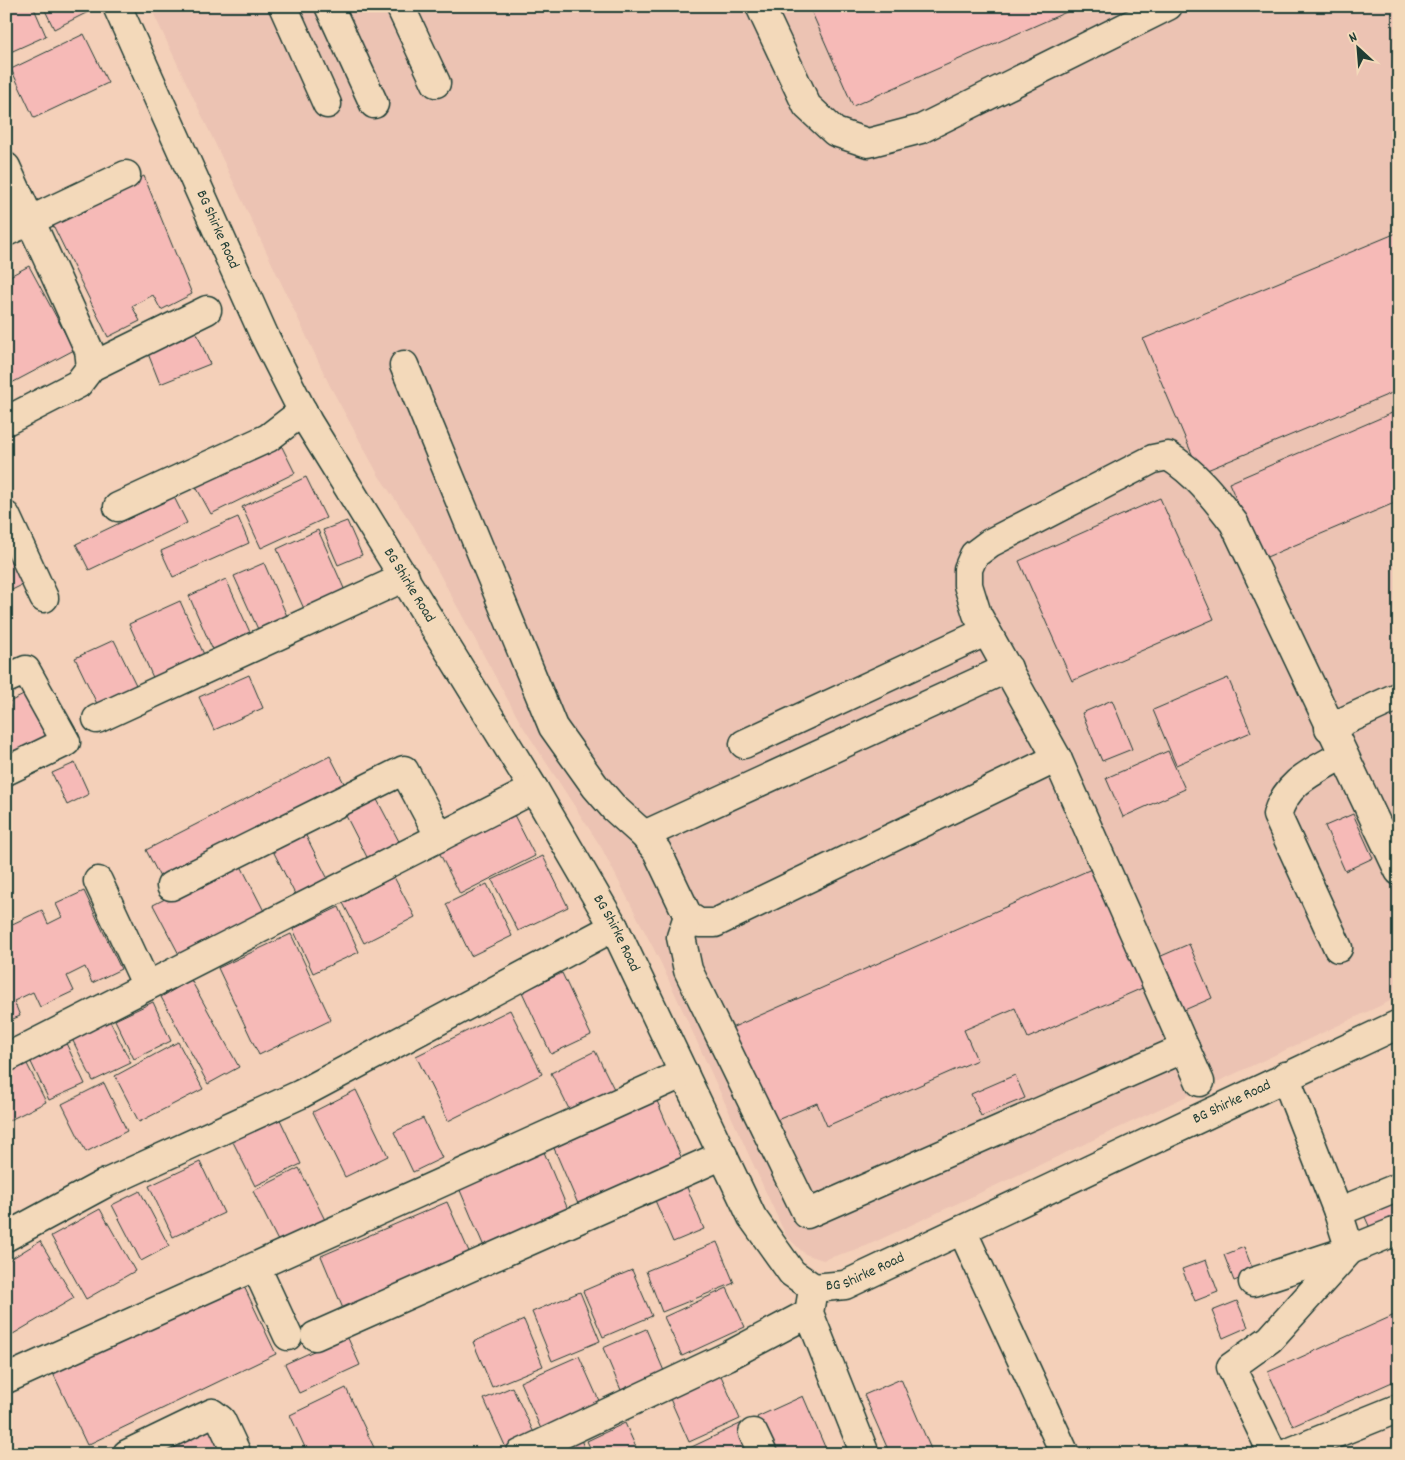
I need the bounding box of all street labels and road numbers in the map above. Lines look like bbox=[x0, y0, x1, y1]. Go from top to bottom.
street label: BG Shirke Road bbox=[190, 187, 244, 273]
street label: BG Shirke Road bbox=[377, 544, 440, 627]
street label: BG Shirke Road bbox=[587, 891, 645, 976]
street label: BG Shirke Road bbox=[1189, 1075, 1275, 1131]
street label: BG Shirke Road bbox=[825, 1247, 909, 1298]

